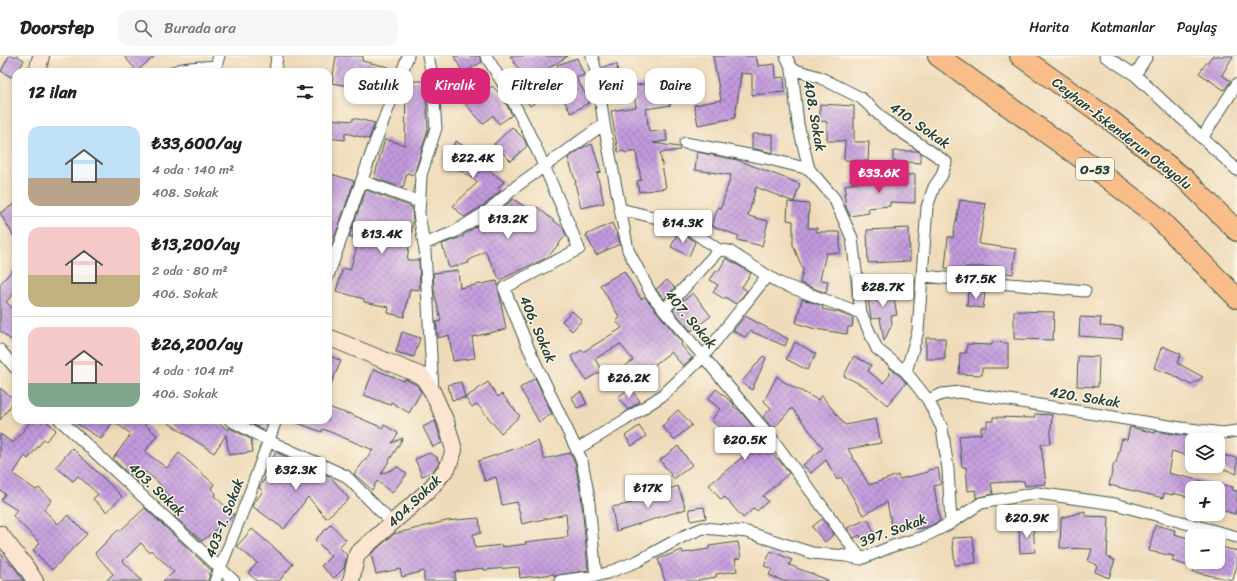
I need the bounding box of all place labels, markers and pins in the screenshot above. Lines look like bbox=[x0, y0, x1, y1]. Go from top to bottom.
pin: ₺22.4K bbox=[440, 145, 506, 179]
pin: ₺33.6K bbox=[846, 160, 912, 194]
pin: ₺13.2K bbox=[475, 206, 541, 240]
pin: ₺14.3K bbox=[650, 210, 716, 244]
pin: ₺13.4K bbox=[349, 221, 415, 255]
pin: ₺17.5K bbox=[943, 266, 1009, 300]
pin: ₺28.7K bbox=[850, 274, 916, 308]
pin: ₺26.2K bbox=[596, 365, 662, 399]
pin: ₺20.5K bbox=[712, 427, 778, 461]
pin: ₺32.3K bbox=[263, 457, 329, 491]
pin: ₺17K bbox=[624, 475, 672, 509]
pin: ₺20.9K bbox=[994, 505, 1060, 539]

